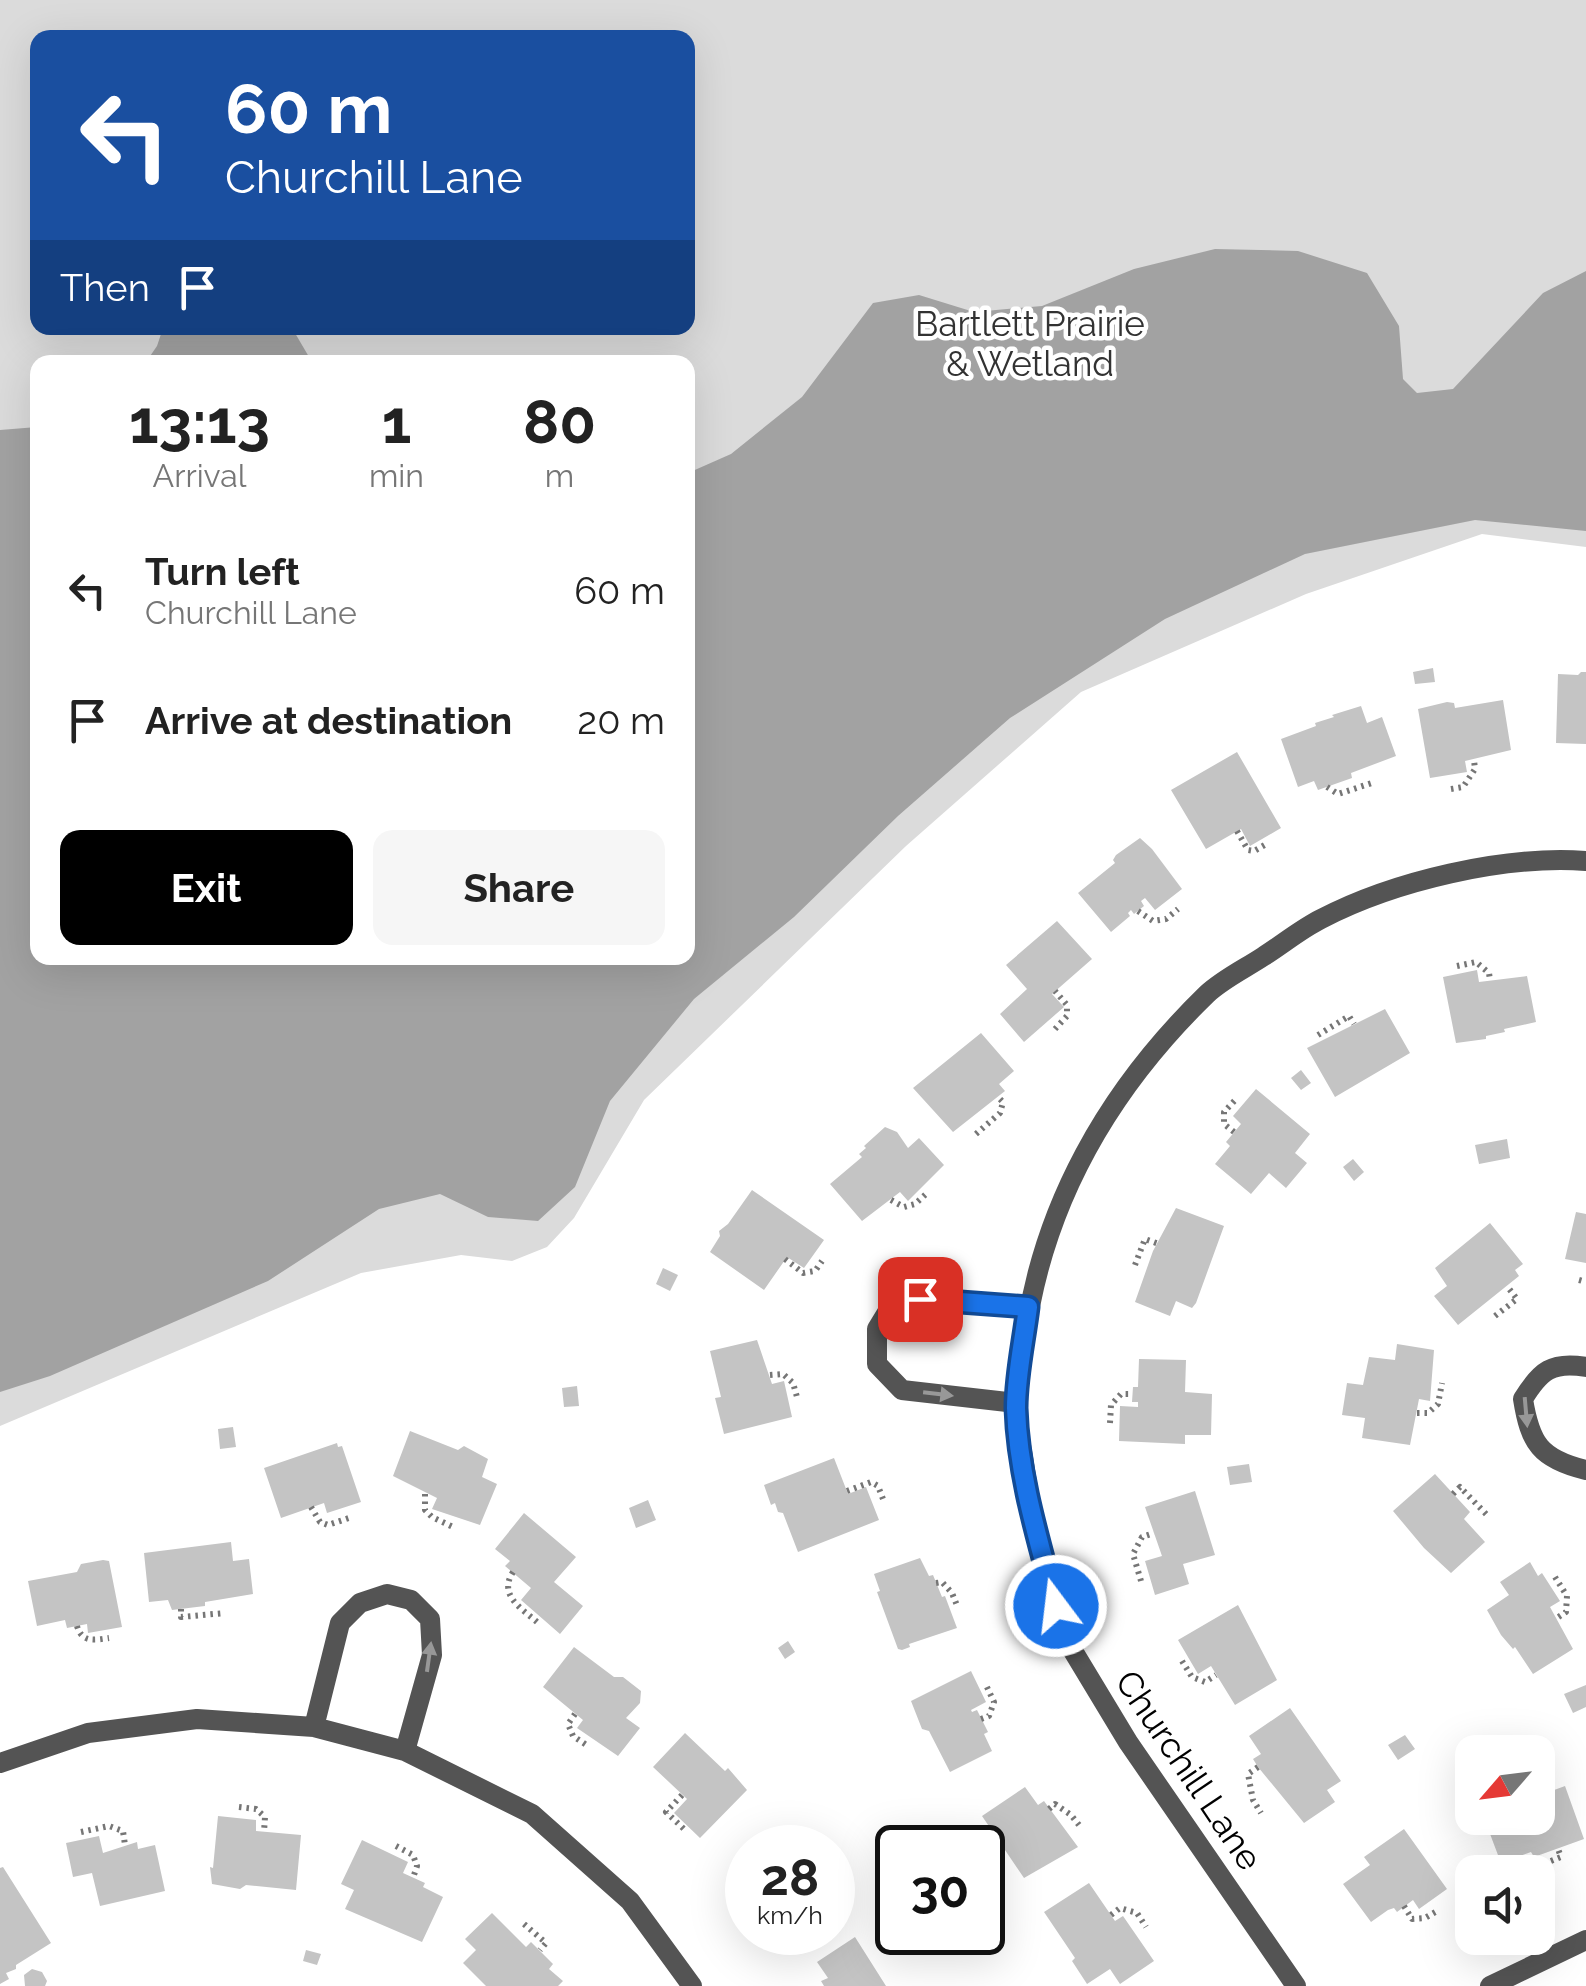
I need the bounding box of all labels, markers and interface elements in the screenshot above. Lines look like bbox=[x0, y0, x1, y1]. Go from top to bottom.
text: 60 m bbox=[225, 67, 392, 149]
icon: left bbox=[60, 70, 190, 200]
text: Churchill Lane bbox=[225, 151, 523, 204]
icon: arrive bbox=[170, 260, 225, 315]
text: Then bbox=[60, 265, 150, 310]
park label: Bartlett Prairie & Wetland bbox=[915, 303, 1145, 384]
text: 13:13 bbox=[129, 387, 270, 457]
text: 1 bbox=[382, 387, 411, 457]
text: 80 bbox=[523, 387, 596, 457]
text: Arrival bbox=[153, 457, 246, 494]
text: min bbox=[369, 457, 424, 494]
text: m bbox=[545, 457, 574, 494]
text: Turn left bbox=[145, 549, 300, 594]
icon: left bbox=[60, 563, 115, 618]
text: 60 m bbox=[574, 568, 665, 613]
text: Churchill Lane bbox=[145, 594, 357, 631]
icon: arrive bbox=[60, 693, 115, 748]
text: Arrive at destination bbox=[145, 698, 512, 743]
text: 20 m bbox=[577, 698, 665, 743]
button: Exit bbox=[60, 830, 353, 945]
button: Share bbox=[373, 830, 665, 945]
pin bbox=[878, 1257, 963, 1342]
icon: arrive bbox=[893, 1272, 948, 1327]
one-way arrow bbox=[923, 1386, 954, 1402]
one-way arrow bbox=[1519, 1397, 1535, 1428]
position arrow bbox=[1004, 1554, 1108, 1658]
one-way arrow bbox=[421, 1641, 437, 1672]
street label: Churchill Lane bbox=[1107, 1663, 1271, 1877]
north arrow bbox=[1455, 1735, 1555, 1835]
map controls bbox=[1455, 1735, 1555, 1955]
speed limit sign: 30 bbox=[875, 1825, 1005, 1955]
text: 28 bbox=[761, 1848, 819, 1907]
button: sound bbox=[1455, 1855, 1555, 1955]
text: km/h bbox=[757, 1900, 823, 1930]

